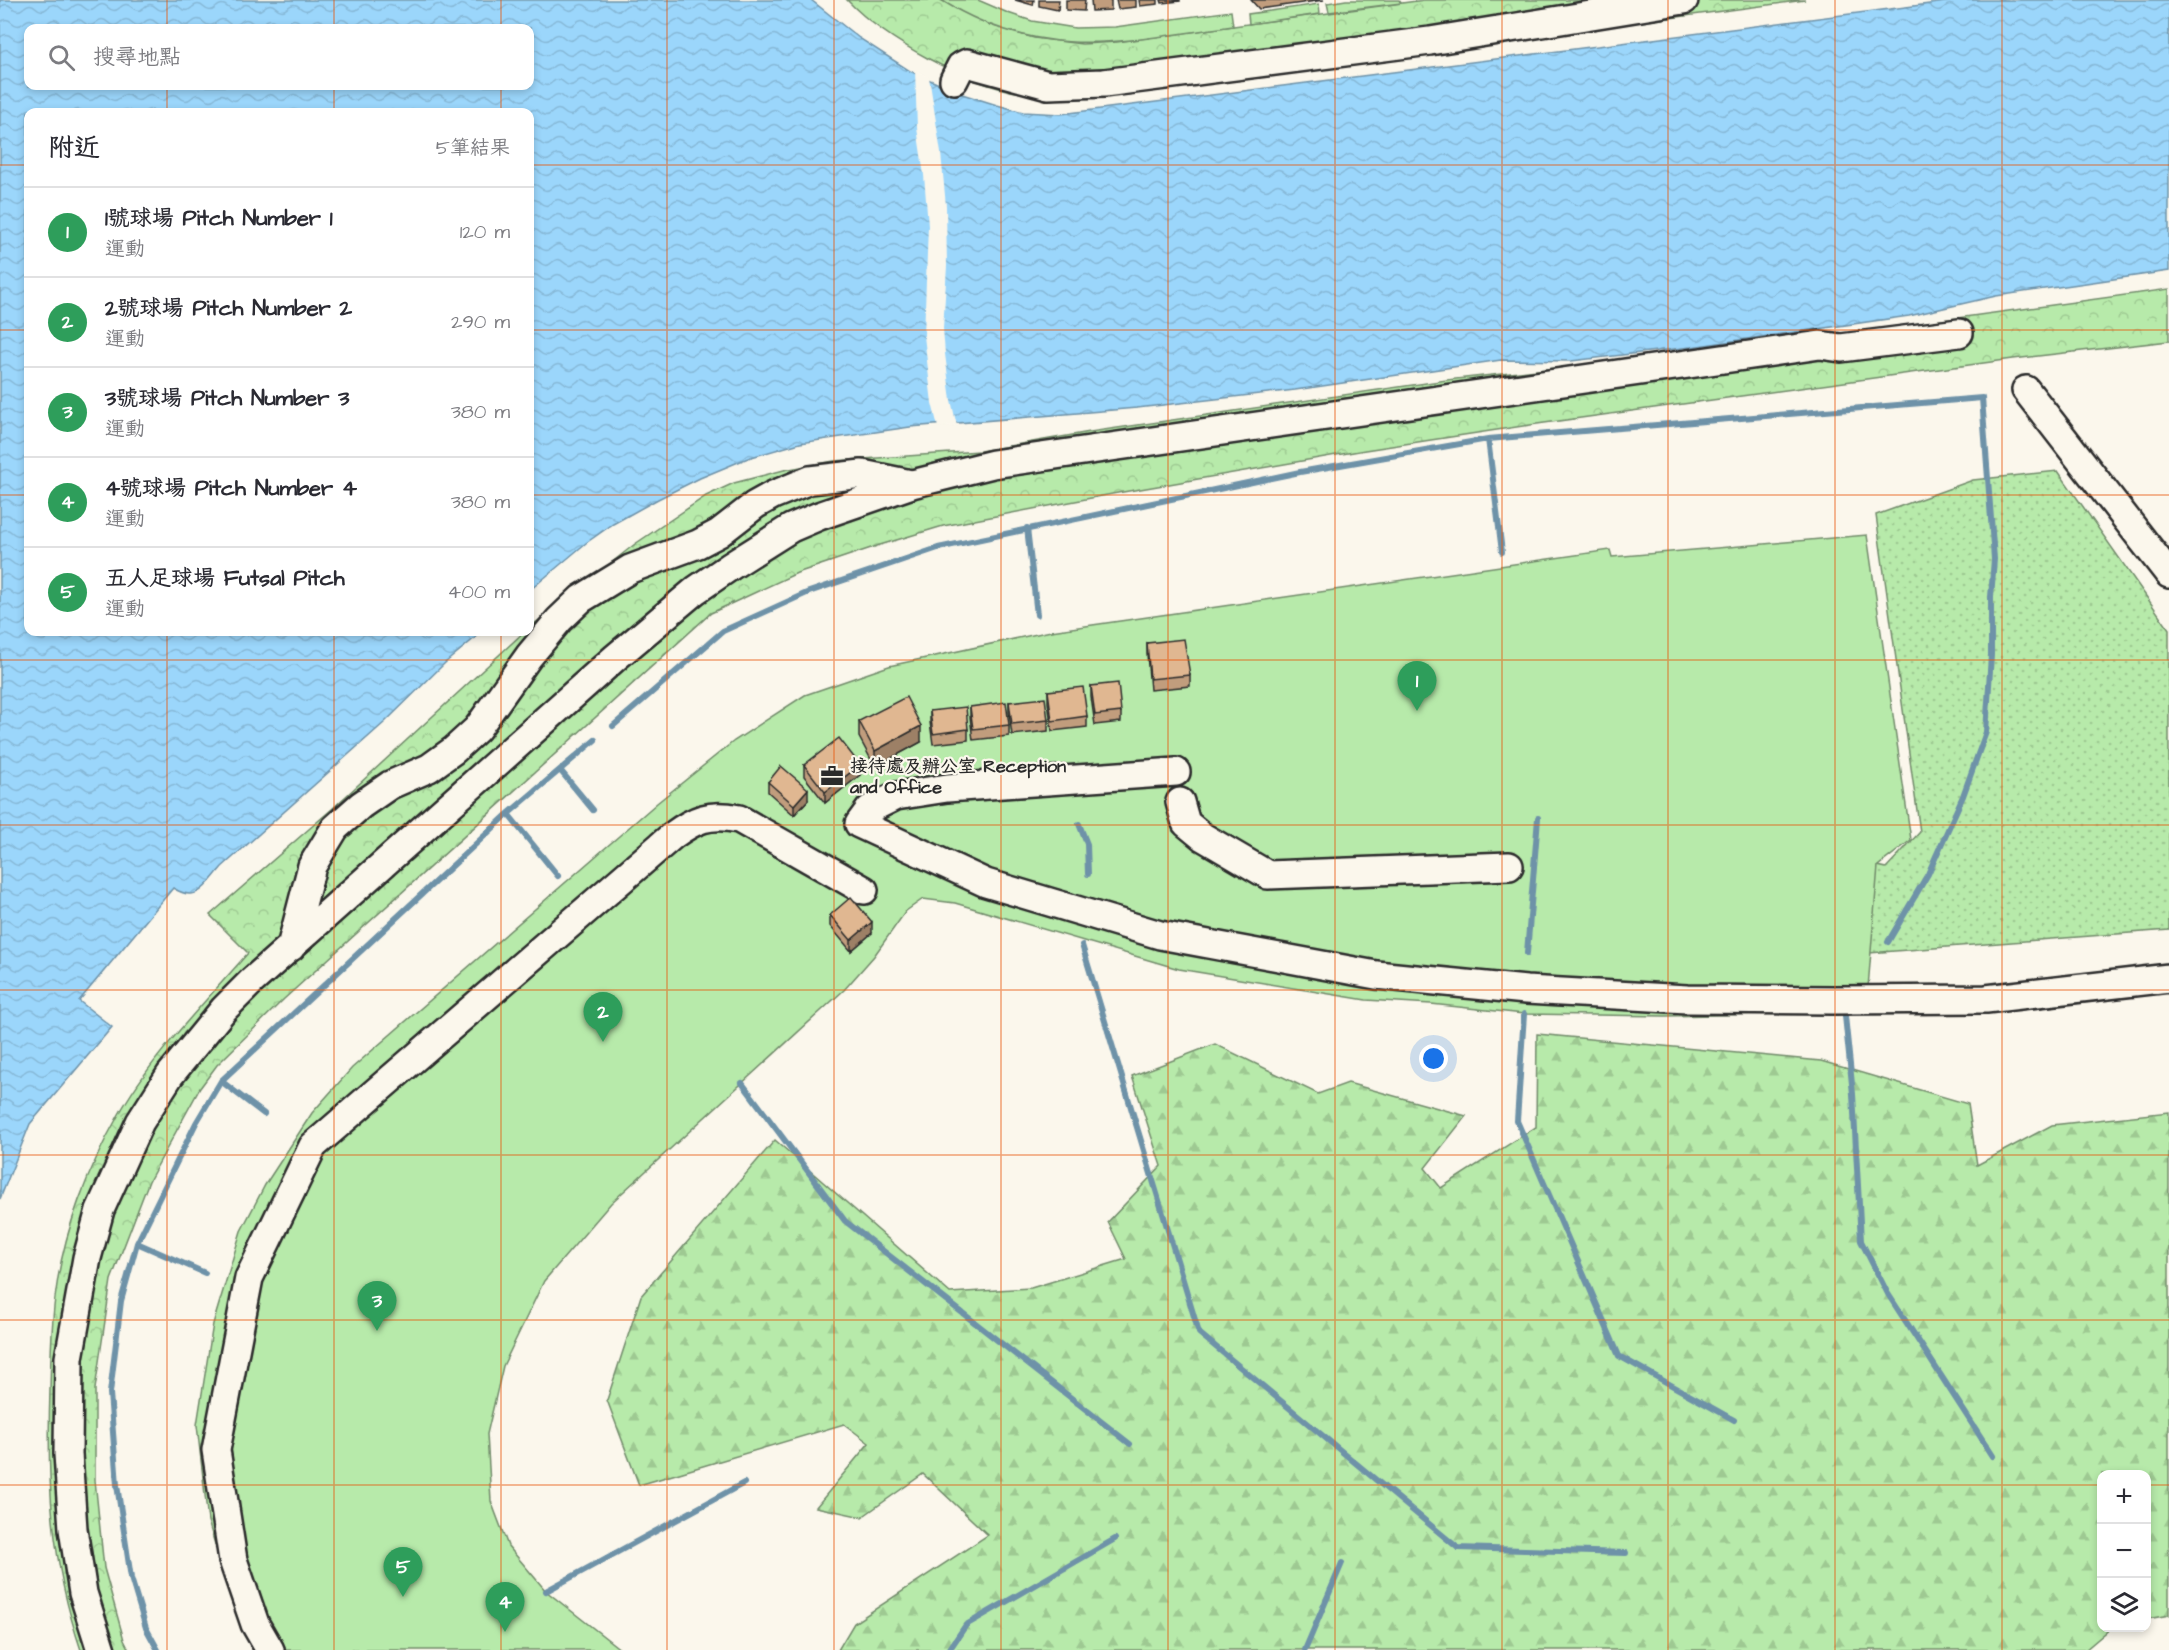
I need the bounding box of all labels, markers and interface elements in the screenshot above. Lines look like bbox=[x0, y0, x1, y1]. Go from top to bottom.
search box bbox=[24, 24, 534, 90]
icon: search bbox=[45, 41, 78, 74]
text: 搜尋地點 bbox=[93, 42, 181, 73]
text: 附近 bbox=[48, 130, 100, 166]
text: 5筆結果 bbox=[436, 134, 510, 162]
text: 1號球場 Pitch Number 1 bbox=[105, 203, 333, 234]
text: 1 bbox=[66, 218, 69, 246]
text: 120 m bbox=[460, 218, 510, 246]
text: 運動 bbox=[105, 235, 145, 263]
text: 2號球場 Pitch Number 2 bbox=[105, 293, 352, 324]
text: 2 bbox=[62, 308, 73, 336]
text: 290 m bbox=[451, 308, 510, 336]
text: 運動 bbox=[105, 325, 145, 353]
text: 3號球場 Pitch Number 3 bbox=[105, 383, 349, 414]
text: 3 bbox=[62, 398, 73, 426]
text: 380 m bbox=[451, 398, 510, 426]
text: 運動 bbox=[105, 415, 145, 443]
text: 4號球場 Pitch Number 4 bbox=[105, 473, 357, 504]
text: 4 bbox=[61, 488, 74, 516]
text: 380 m bbox=[451, 488, 510, 516]
text: 運動 bbox=[105, 505, 145, 533]
text: 五人足球場 Futsal Pitch bbox=[105, 563, 345, 594]
text: 5 bbox=[60, 578, 75, 606]
text: 400 m bbox=[448, 578, 510, 606]
text: 運動 bbox=[105, 595, 145, 623]
pin: 1 bbox=[1398, 662, 1436, 711]
place label: 接待處及辦公室 Reception and Office bbox=[849, 754, 1066, 800]
office icon: 接待處及辦公室 Reception and Office bbox=[819, 763, 845, 789]
pin: 2 bbox=[584, 992, 622, 1042]
your location bbox=[1419, 1044, 1448, 1073]
pin: 3 bbox=[358, 1282, 397, 1331]
map controls bbox=[2097, 1470, 2151, 1632]
button: + bbox=[2097, 1470, 2151, 1524]
button: − bbox=[2097, 1524, 2151, 1578]
pin: 5 bbox=[384, 1548, 422, 1597]
button: layers bbox=[2097, 1578, 2151, 1632]
pin: 4 bbox=[486, 1582, 524, 1632]

